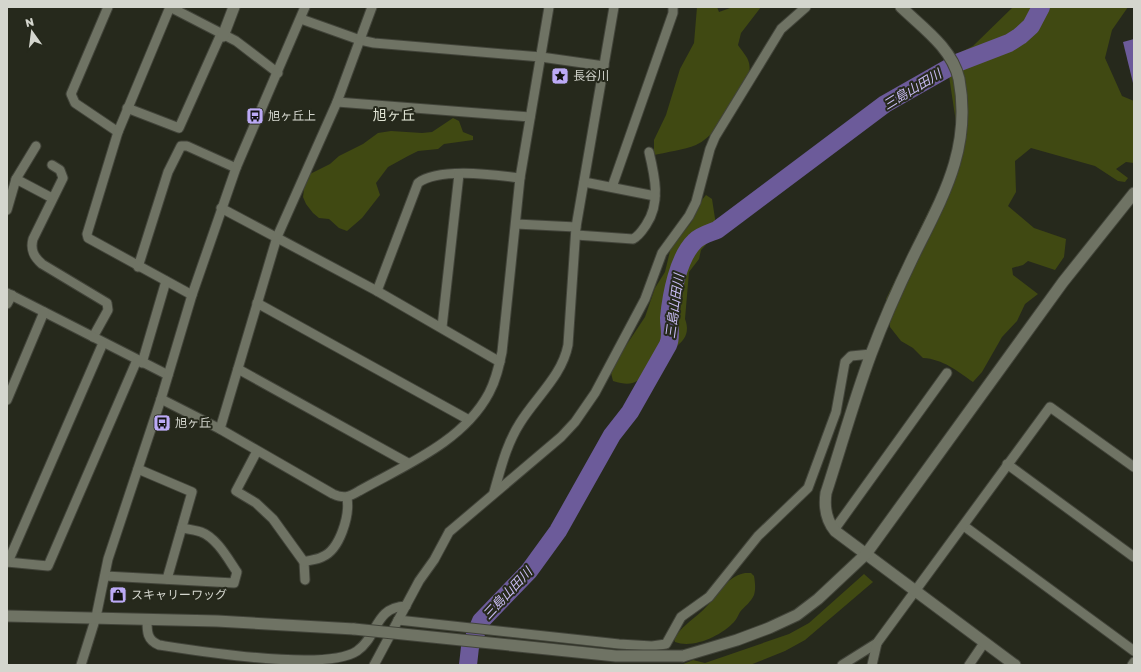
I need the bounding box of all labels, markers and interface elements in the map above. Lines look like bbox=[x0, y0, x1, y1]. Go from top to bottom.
north arrow bbox=[12, 12, 52, 52]
text: N bbox=[24, 14, 35, 29]
water label: 三島山田川 bbox=[880, 64, 946, 113]
place icon: 長谷川 bbox=[550, 66, 570, 86]
place label: 長谷川 bbox=[573, 68, 609, 83]
bus stop icon: 旭ヶ丘上 bbox=[245, 106, 265, 126]
district label: 旭ヶ丘 bbox=[373, 106, 415, 123]
place label: 旭ヶ丘上 bbox=[268, 108, 316, 123]
water label: 三島山田川 bbox=[662, 271, 687, 339]
bus stop icon: 旭ヶ丘 bbox=[152, 413, 172, 433]
place label: 旭ヶ丘 bbox=[175, 415, 211, 430]
water label: 三島山田川 bbox=[479, 562, 536, 622]
shop icon: スキャリーワッグ bbox=[108, 585, 128, 605]
place label: スキャリーワッグ bbox=[131, 587, 227, 602]

